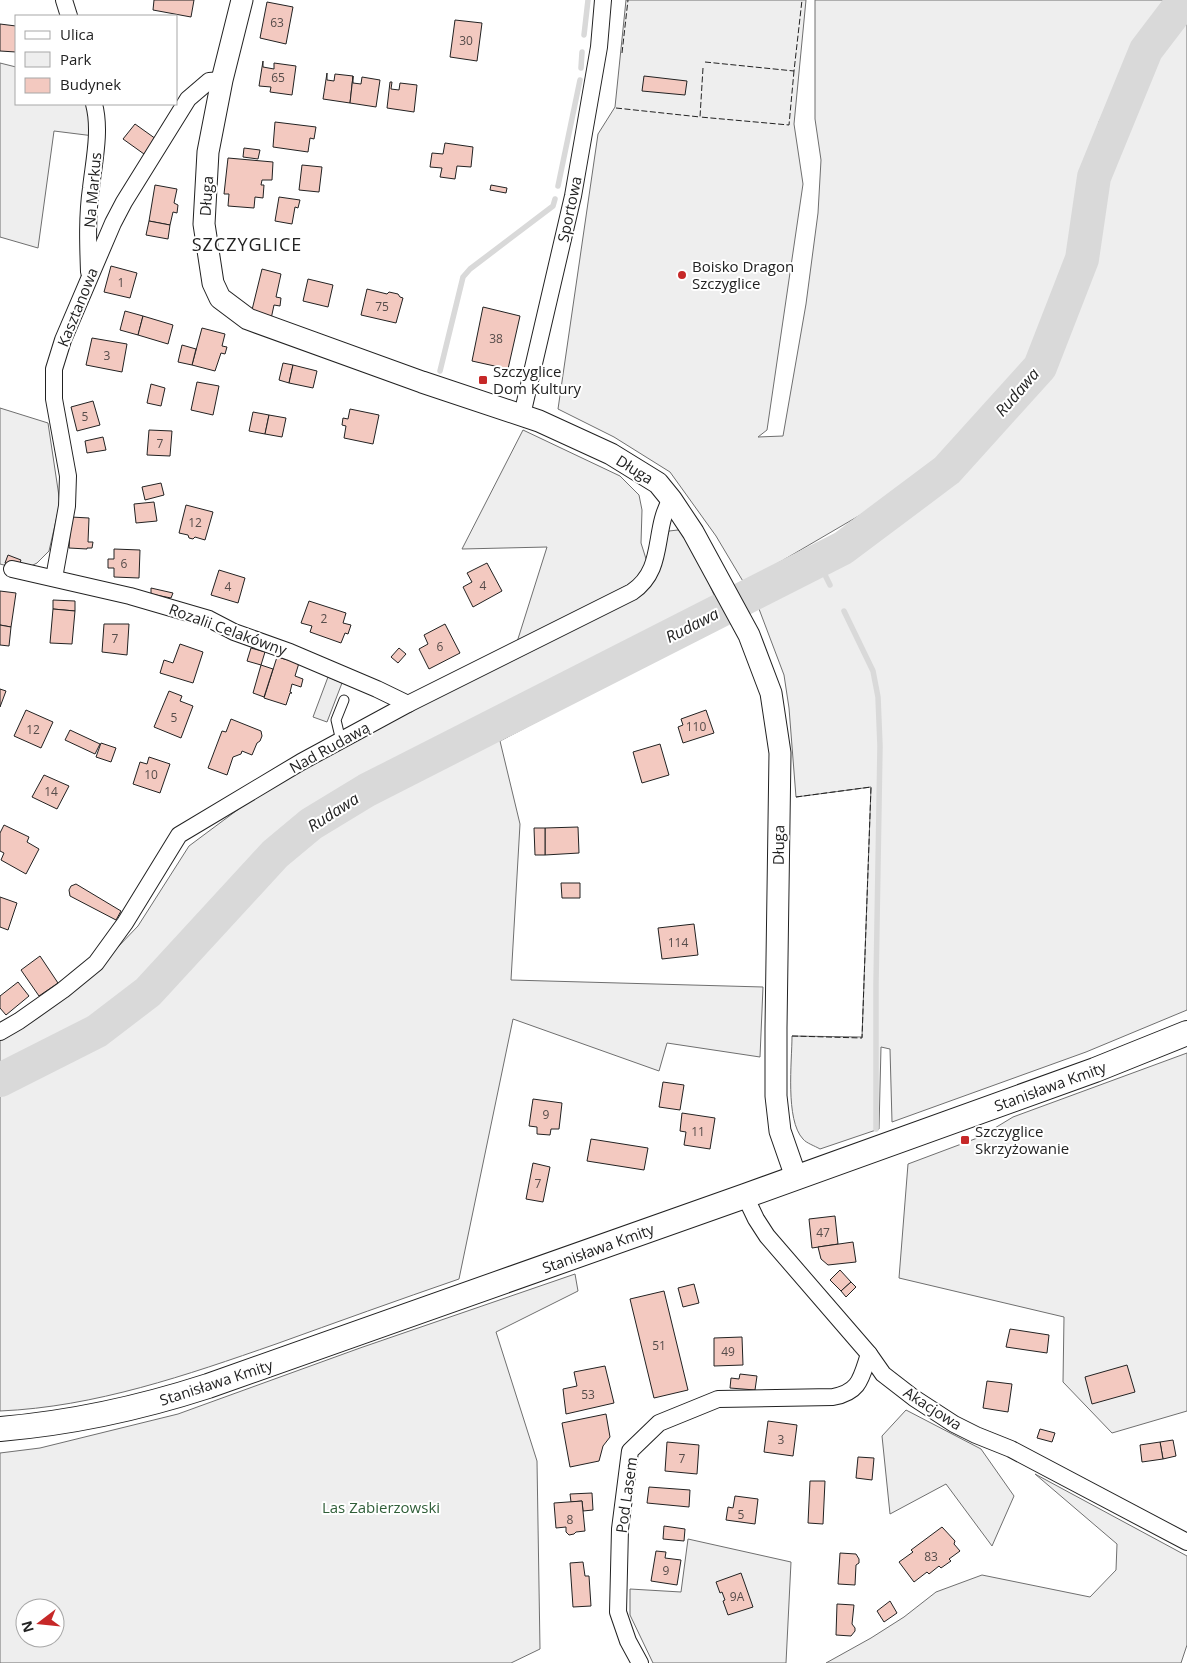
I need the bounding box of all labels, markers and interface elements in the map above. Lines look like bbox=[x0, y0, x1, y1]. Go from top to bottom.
house number: 63 bbox=[270, 14, 284, 31]
legend bbox=[15, 15, 178, 105]
text: Ulica bbox=[60, 24, 94, 44]
house number: 30 bbox=[459, 32, 473, 49]
text: Park bbox=[60, 49, 91, 69]
house number: 65 bbox=[271, 69, 285, 86]
text: Budynek bbox=[60, 74, 121, 94]
street label: Na Markus bbox=[79, 151, 105, 229]
street label: Sportowa bbox=[552, 174, 586, 244]
street label: Długa bbox=[195, 175, 217, 217]
district label: SZCZYGLICE bbox=[192, 232, 302, 256]
place label: Boisko Dragon Szczyglice bbox=[692, 256, 794, 293]
street label: Kasztanowa bbox=[52, 265, 102, 349]
marker: Boisko Dragon Szczyglice bbox=[676, 269, 688, 281]
house number: 1 bbox=[118, 274, 124, 291]
house number: 75 bbox=[375, 298, 389, 315]
house number: 38 bbox=[489, 330, 503, 347]
house number: 3 bbox=[104, 347, 111, 364]
place label: Szczyglice Dom Kultury bbox=[493, 361, 582, 398]
water label: Rudawa bbox=[990, 363, 1044, 421]
marker: Szczyglice Dom Kultury bbox=[477, 374, 489, 386]
house number: 5 bbox=[82, 408, 89, 425]
house number: 7 bbox=[157, 435, 164, 452]
street label: Długa bbox=[613, 450, 657, 488]
house number: 12 bbox=[188, 514, 202, 531]
house number: 6 bbox=[121, 555, 128, 572]
house number: 4 bbox=[480, 577, 487, 594]
house number: 4 bbox=[225, 578, 232, 595]
street label: Rozalii Celakówny bbox=[166, 598, 290, 660]
water label: Rudawa bbox=[662, 602, 722, 648]
house number: 2 bbox=[321, 610, 328, 627]
house number: 7 bbox=[112, 630, 119, 647]
house number: 6 bbox=[437, 638, 444, 655]
house number: 5 bbox=[171, 709, 178, 726]
street label: Nad Rudawą bbox=[285, 717, 373, 777]
house number: 110 bbox=[686, 718, 706, 735]
house number: 12 bbox=[26, 721, 40, 738]
house number: 10 bbox=[144, 766, 158, 783]
house number: 14 bbox=[44, 783, 58, 800]
water label: Rudawa bbox=[303, 787, 363, 837]
street label: Długa bbox=[768, 825, 788, 865]
house number: 114 bbox=[668, 934, 688, 951]
street label: Stanisława Kmity bbox=[991, 1056, 1109, 1116]
house number: 9 bbox=[543, 1106, 550, 1123]
place label: Szczyglice Skrzyżowanie bbox=[975, 1121, 1069, 1158]
house number: 11 bbox=[691, 1123, 705, 1140]
marker: Szczyglice Skrzyżowanie bbox=[959, 1134, 971, 1146]
house number: 7 bbox=[535, 1175, 542, 1192]
street label: Stanisława Kmity bbox=[539, 1218, 657, 1278]
house number: 47 bbox=[816, 1224, 830, 1241]
house number: 51 bbox=[652, 1337, 666, 1354]
house number: 49 bbox=[721, 1343, 735, 1360]
street label: Stanisława Kmity bbox=[157, 1354, 276, 1410]
street label: Akacjowa bbox=[900, 1382, 966, 1434]
house number: 53 bbox=[581, 1386, 595, 1403]
house number: 3 bbox=[778, 1431, 785, 1448]
house number: 7 bbox=[679, 1450, 686, 1467]
street label: Pod Lasem bbox=[611, 1456, 641, 1534]
park label: Las Zabierzowski bbox=[322, 1497, 440, 1517]
house number: 5 bbox=[738, 1506, 745, 1523]
house number: 8 bbox=[567, 1511, 574, 1528]
house number: 83 bbox=[924, 1548, 938, 1565]
house number: 9 bbox=[663, 1562, 670, 1579]
house number: 9A bbox=[730, 1588, 745, 1605]
north arrow bbox=[15, 1598, 65, 1648]
text: N bbox=[16, 1619, 38, 1635]

